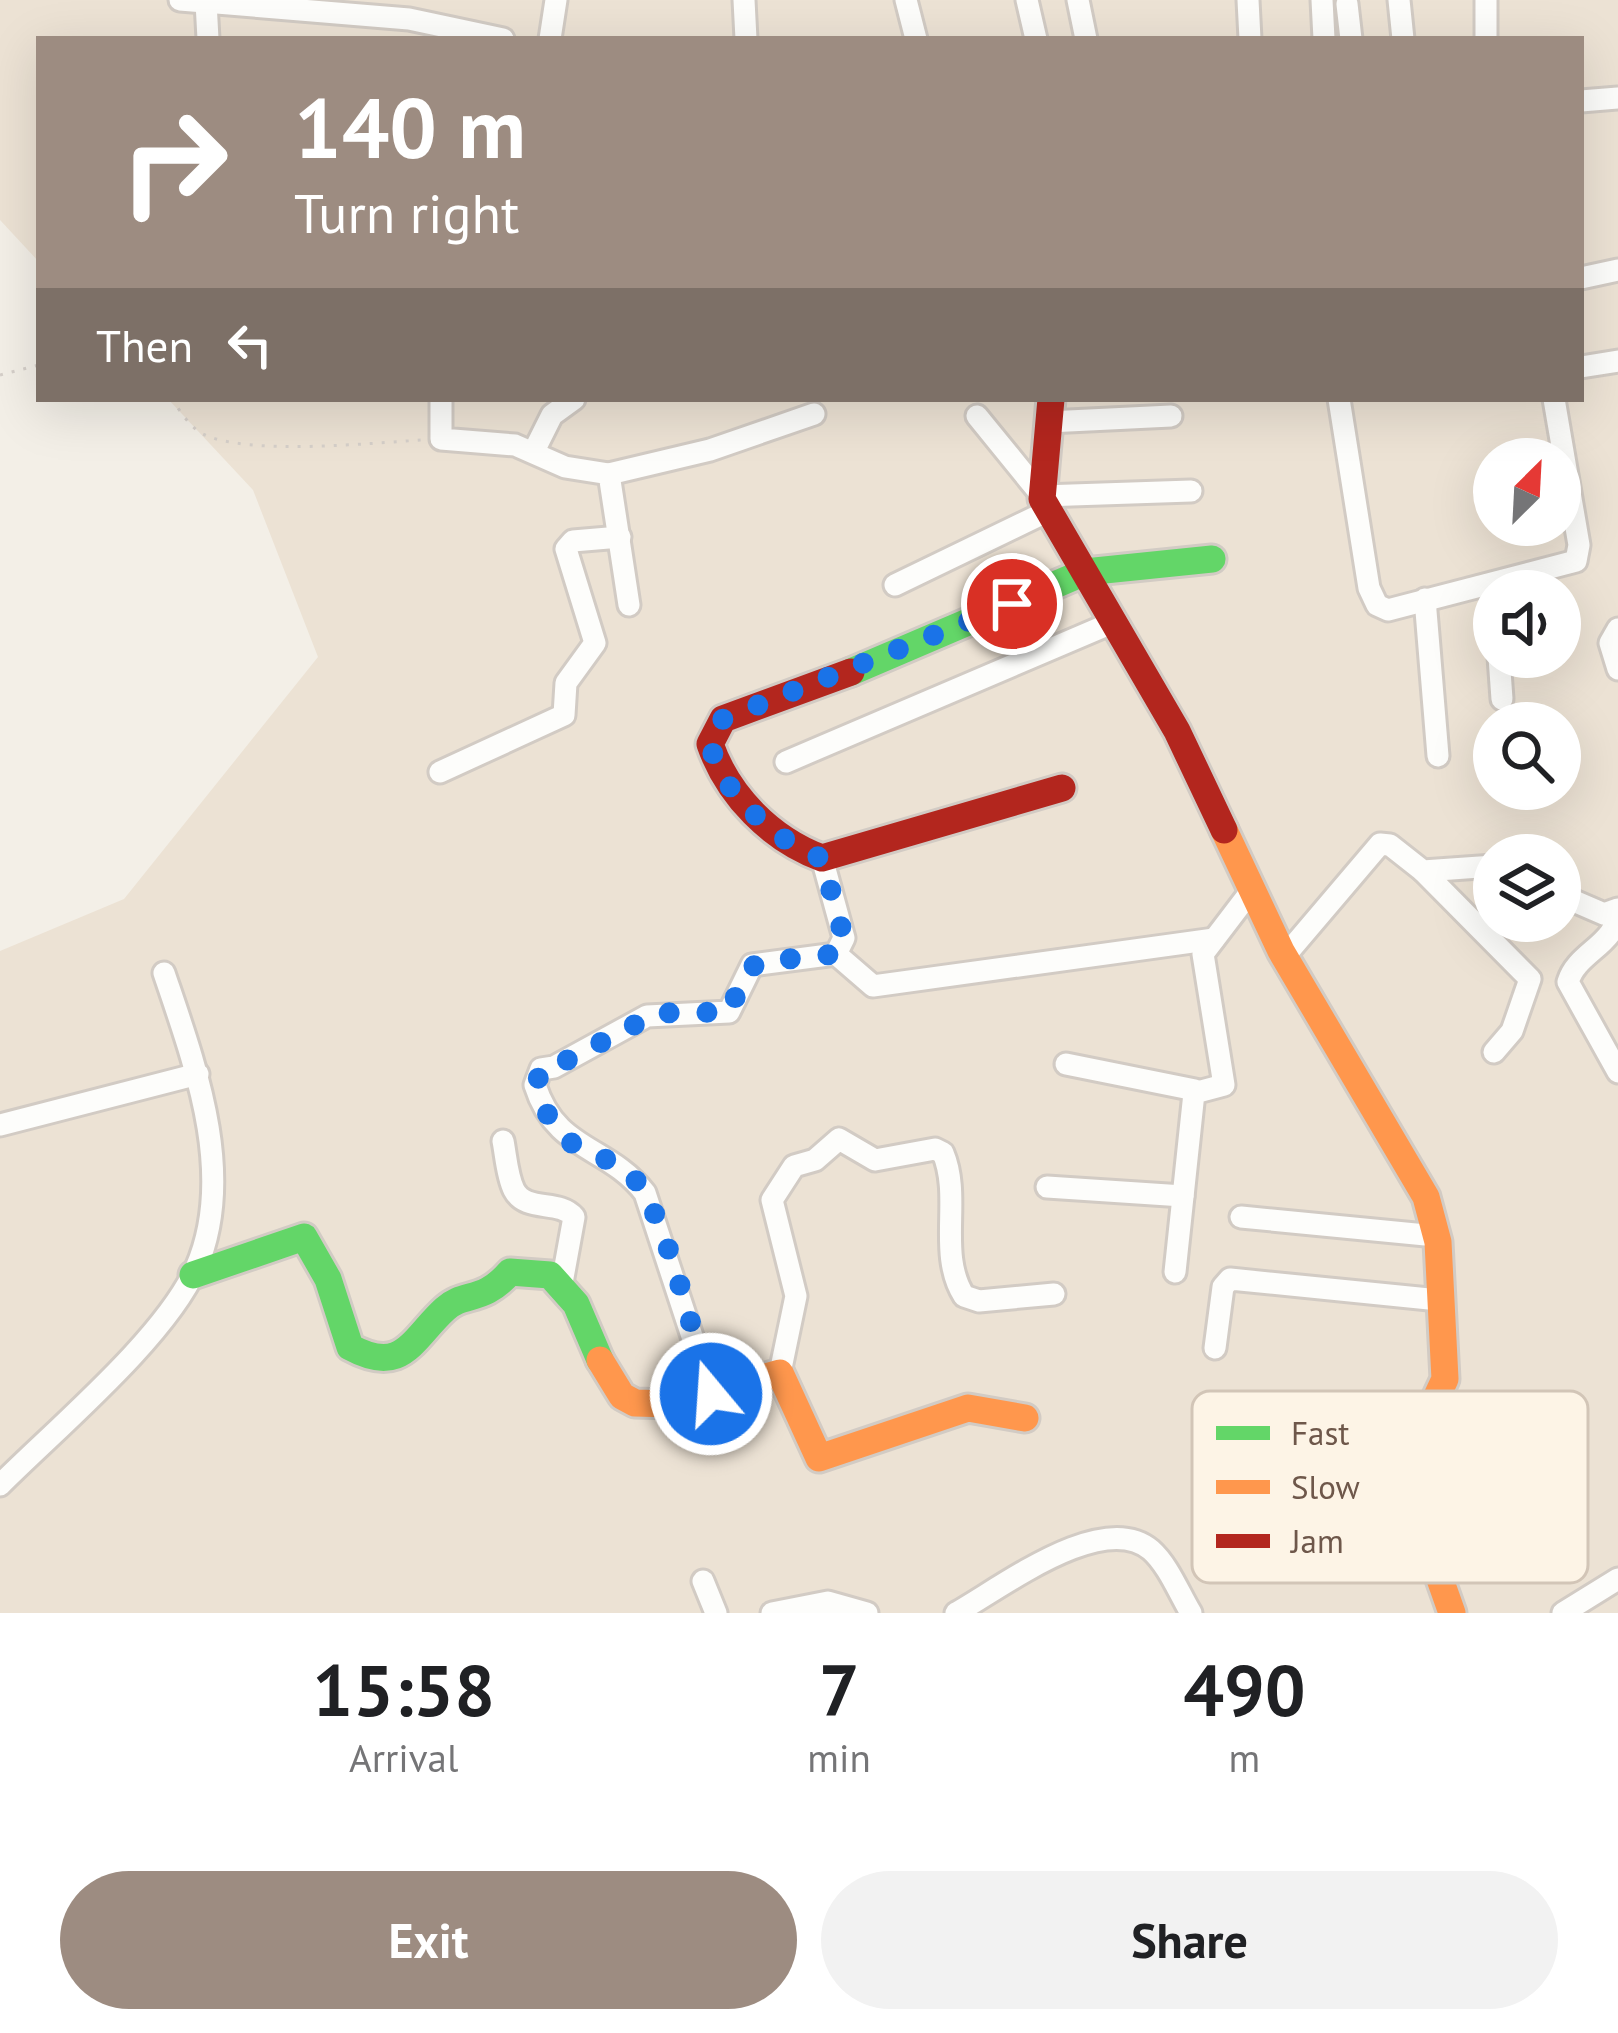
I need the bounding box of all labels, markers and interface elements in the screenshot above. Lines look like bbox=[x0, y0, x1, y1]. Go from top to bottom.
text: 140 m bbox=[294, 72, 526, 181]
icon: right bbox=[96, 84, 252, 240]
text: Turn right bbox=[294, 178, 519, 248]
icon: left bbox=[217, 312, 283, 378]
text: Then bbox=[96, 316, 193, 374]
north arrow bbox=[1473, 438, 1581, 546]
map controls bbox=[1473, 438, 1581, 942]
pin bbox=[961, 553, 1063, 655]
button: sound bbox=[1473, 570, 1581, 678]
icon: arrive bbox=[979, 571, 1045, 637]
button: search bbox=[1473, 702, 1581, 810]
button: layers bbox=[1473, 834, 1581, 942]
position arrow bbox=[648, 1331, 774, 1457]
legend bbox=[1192, 1391, 1588, 1583]
text: Fast bbox=[1291, 1411, 1350, 1454]
text: Slow bbox=[1291, 1465, 1360, 1508]
text: Jam bbox=[1289, 1519, 1344, 1562]
text: 15:58 bbox=[312, 1643, 495, 1736]
text: 7 bbox=[819, 1643, 860, 1736]
text: 490 bbox=[1183, 1643, 1306, 1736]
text: Arrival bbox=[349, 1732, 458, 1783]
text: min bbox=[807, 1732, 871, 1783]
text: m bbox=[1229, 1732, 1260, 1783]
button: Exit bbox=[60, 1871, 797, 2009]
button: Share bbox=[821, 1871, 1558, 2009]

